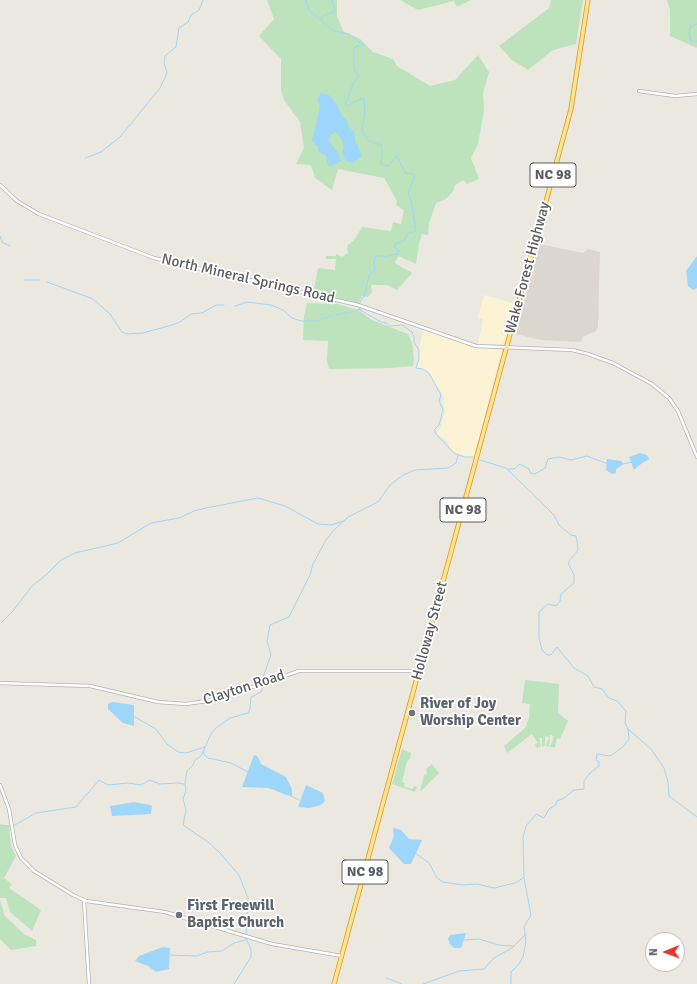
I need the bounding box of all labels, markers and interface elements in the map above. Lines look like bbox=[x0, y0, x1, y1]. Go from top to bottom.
road number: NC 98 bbox=[530, 163, 576, 187]
street label: Wake Forest Highway bbox=[502, 200, 554, 336]
street label: North Mineral Springs Road bbox=[160, 250, 336, 308]
road number: NC 98 bbox=[440, 498, 486, 522]
street label: Holloway Street bbox=[408, 580, 452, 682]
street label: Clayton Road bbox=[201, 666, 287, 710]
place label: River of Joy Worship Center bbox=[420, 695, 521, 730]
marker: River of Joy Worship Center bbox=[407, 708, 417, 718]
road number: NC 98 bbox=[342, 860, 388, 884]
place label: First Freewill Baptist Church bbox=[187, 897, 284, 932]
marker: First Freewill Baptist Church bbox=[174, 910, 184, 920]
north arrow bbox=[645, 932, 685, 972]
text: N bbox=[647, 948, 660, 956]

